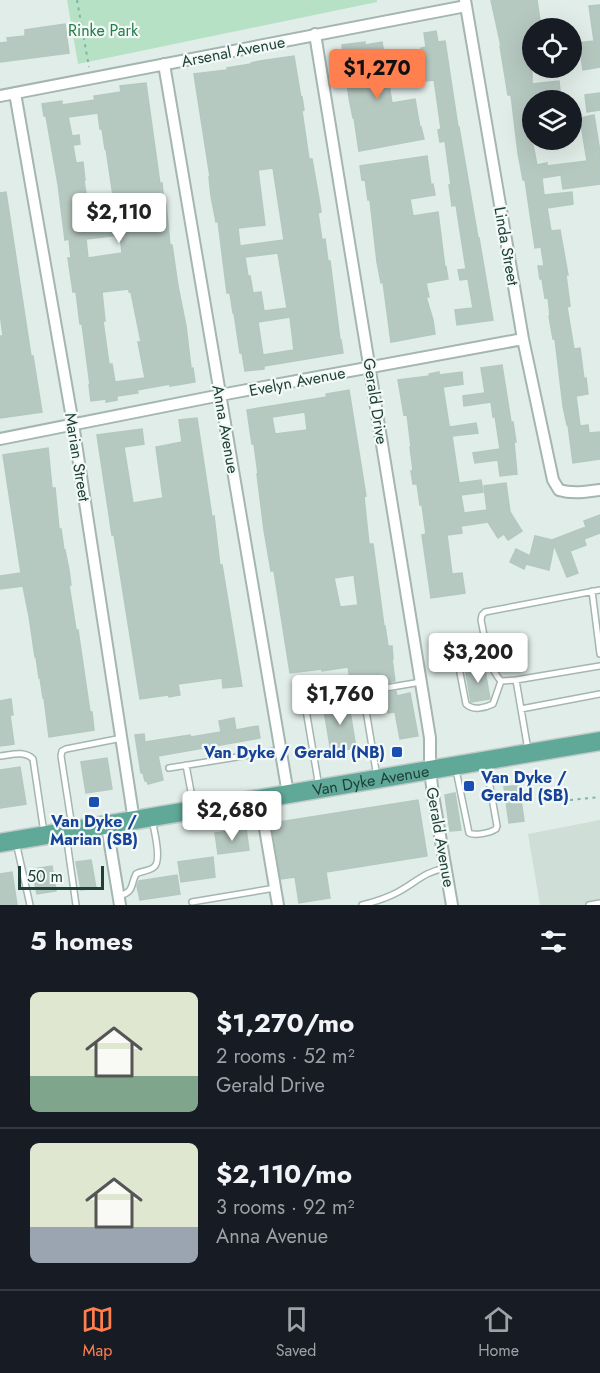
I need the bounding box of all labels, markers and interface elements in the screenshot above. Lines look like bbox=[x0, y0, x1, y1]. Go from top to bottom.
map controls bbox=[522, 18, 582, 150]
button: locate bbox=[522, 18, 582, 78]
park label: Rinke Park bbox=[68, 19, 139, 42]
street label: Arsenal Avenue bbox=[179, 30, 287, 73]
pin: $1,270 bbox=[328, 49, 426, 100]
text: $1,270 bbox=[343, 54, 411, 83]
button: layers bbox=[522, 90, 582, 150]
pin: $2,110 bbox=[70, 193, 168, 244]
text: $2,110 bbox=[86, 198, 152, 227]
street label: Linda Street bbox=[488, 205, 525, 287]
street label: Gerald Drive bbox=[357, 356, 394, 446]
street label: Evelyn Avenue bbox=[247, 361, 347, 402]
street label: Anna Avenue bbox=[206, 383, 245, 475]
street label: Marian Street bbox=[59, 411, 96, 503]
pin: $3,200 bbox=[429, 633, 527, 684]
text: $3,200 bbox=[443, 638, 513, 667]
pin: $1,760 bbox=[291, 675, 389, 726]
text: $1,760 bbox=[306, 680, 374, 709]
place label: Van Dyke / Gerald (NB) bbox=[203, 741, 385, 764]
marker: Van Dyke / Gerald (NB) bbox=[390, 745, 404, 759]
street label: Van Dyke Avenue bbox=[311, 759, 431, 802]
place label: Van Dyke / Gerald (SB) bbox=[480, 766, 569, 807]
marker: Van Dyke / Gerald (SB) bbox=[462, 779, 476, 793]
street label: Gerald Avenue bbox=[420, 785, 461, 889]
pin: $2,680 bbox=[183, 791, 281, 842]
marker: Van Dyke / Marian (SB) bbox=[87, 795, 101, 809]
text: $2,680 bbox=[196, 796, 268, 825]
place label: Van Dyke / Marian (SB) bbox=[50, 810, 138, 851]
scale bar bbox=[18, 863, 104, 890]
text: 50 m bbox=[27, 865, 63, 888]
text: 5 homes bbox=[30, 922, 133, 960]
icon: filters bbox=[537, 925, 570, 958]
text: $1,270/mo bbox=[216, 1004, 354, 1042]
icon: home bbox=[78, 1016, 150, 1088]
text: 2 rooms · 52 m² bbox=[216, 1042, 355, 1071]
text: Gerald Drive bbox=[216, 1071, 325, 1100]
text: $2,110/mo bbox=[216, 1155, 352, 1193]
icon: home bbox=[78, 1167, 150, 1239]
text: 3 rooms · 92 m² bbox=[216, 1193, 354, 1222]
text: Anna Avenue bbox=[216, 1222, 328, 1251]
tab: Map bbox=[81, 1303, 114, 1362]
tab: Saved bbox=[276, 1303, 316, 1362]
tab: Home bbox=[478, 1303, 519, 1362]

